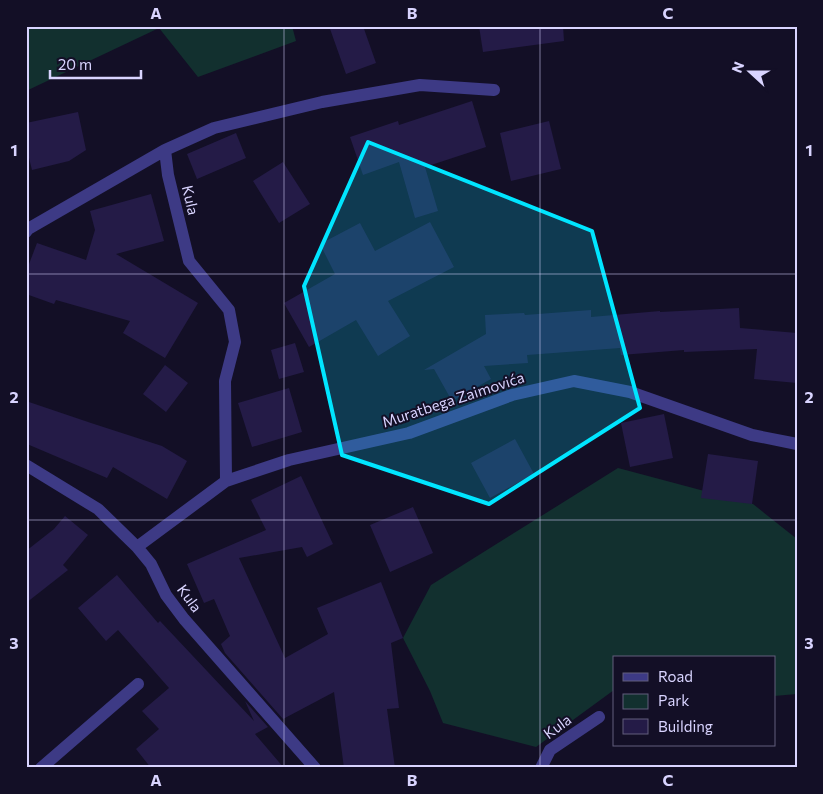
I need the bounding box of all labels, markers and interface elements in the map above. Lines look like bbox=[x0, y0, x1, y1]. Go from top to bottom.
text: A bbox=[150, 3, 162, 22]
text: B bbox=[407, 3, 418, 22]
text: C bbox=[663, 3, 674, 22]
scale bar bbox=[50, 48, 141, 80]
north arrow bbox=[726, 48, 776, 98]
text: 20 m bbox=[58, 55, 92, 73]
text: N bbox=[728, 59, 747, 75]
text: 1 bbox=[10, 140, 18, 159]
text: 1 bbox=[805, 140, 813, 159]
street label: Kula bbox=[179, 183, 203, 217]
street label: Muratbega Zaimovića bbox=[380, 368, 526, 430]
text: 2 bbox=[9, 387, 19, 406]
text: 2 bbox=[804, 387, 814, 406]
street label: Kula bbox=[174, 581, 206, 615]
text: 3 bbox=[9, 633, 19, 652]
text: 3 bbox=[804, 633, 814, 652]
legend bbox=[613, 656, 776, 746]
text: Road bbox=[658, 667, 693, 685]
text: Park bbox=[658, 691, 689, 709]
street label: Kula bbox=[540, 710, 574, 742]
text: Building bbox=[658, 717, 713, 735]
text: A bbox=[150, 770, 162, 789]
text: B bbox=[407, 770, 418, 789]
text: C bbox=[663, 770, 674, 789]

